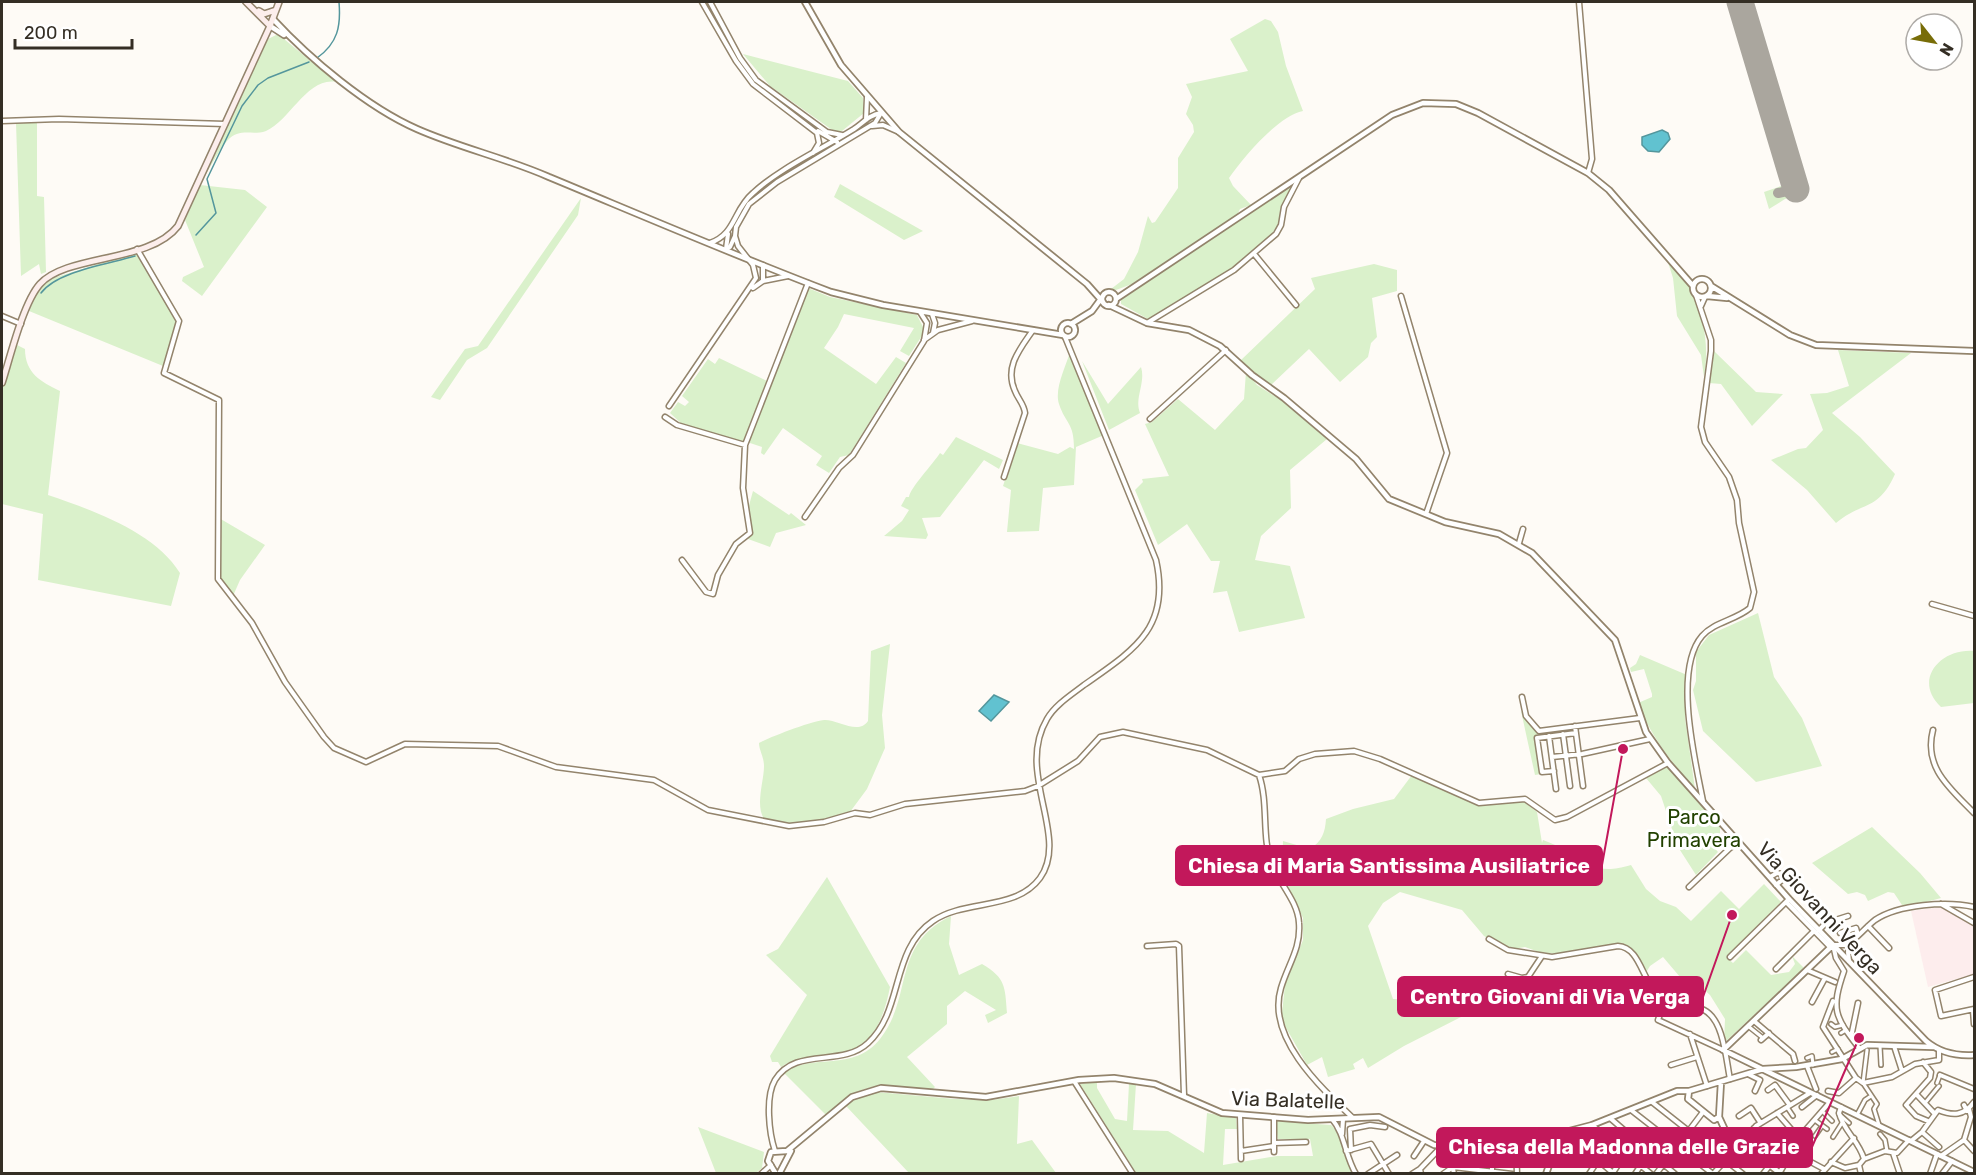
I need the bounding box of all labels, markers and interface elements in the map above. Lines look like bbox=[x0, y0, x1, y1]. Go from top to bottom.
scale bar bbox=[15, 12, 132, 50]
north arrow bbox=[1904, 12, 1964, 72]
text: 200 m bbox=[24, 22, 78, 44]
text: N bbox=[1935, 40, 1958, 59]
park label: Parco Primavera bbox=[1647, 805, 1741, 852]
street label: Via Giovanni Verga bbox=[1753, 837, 1887, 979]
callout: Chiesa di Maria Santissima Ausiliatrice bbox=[1176, 846, 1602, 885]
text: Chiesa di Maria Santissima Ausiliatrice bbox=[1188, 853, 1590, 878]
callout: Centro Giovani di Via Verga bbox=[1398, 977, 1703, 1016]
text: Centro Giovani di Via Verga bbox=[1410, 984, 1690, 1009]
street label: Via Balatelle bbox=[1231, 1086, 1345, 1114]
callout: Chiesa della Madonna delle Grazie bbox=[1437, 1128, 1812, 1167]
text: Chiesa della Madonna delle Grazie bbox=[1448, 1134, 1800, 1159]

